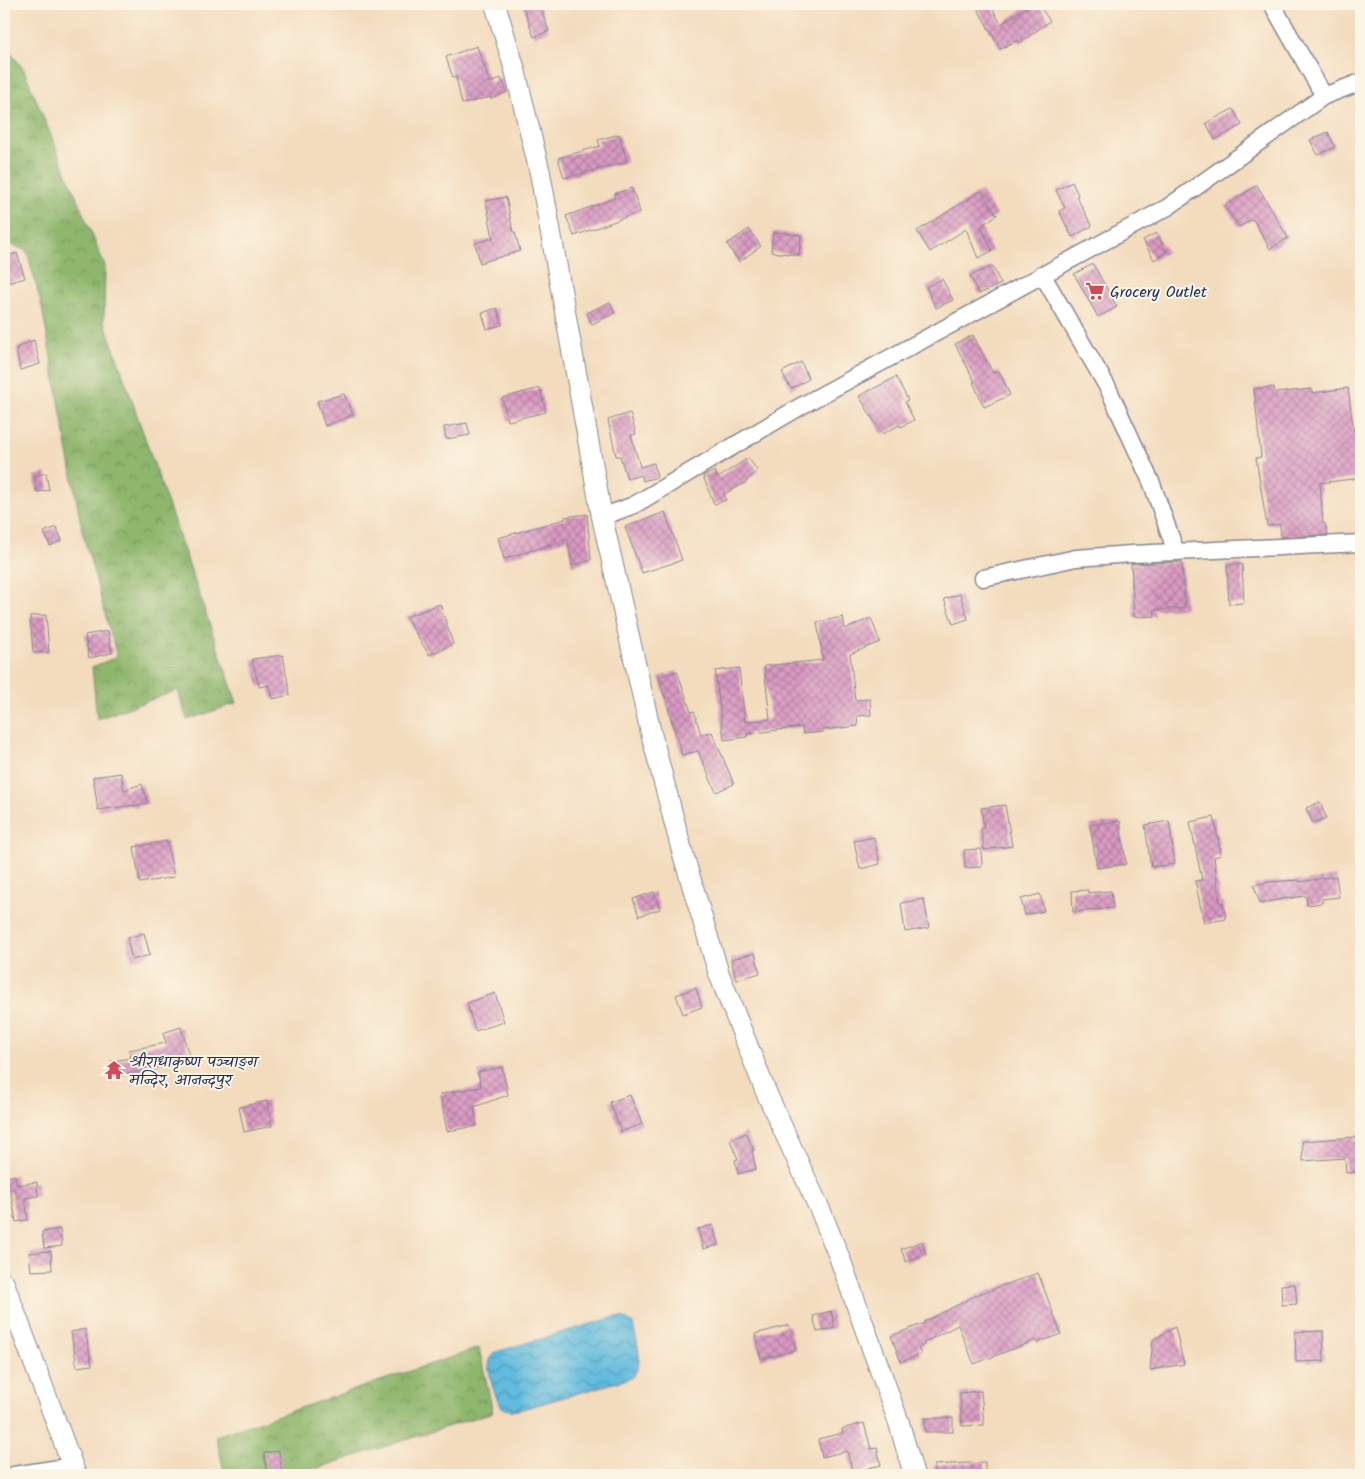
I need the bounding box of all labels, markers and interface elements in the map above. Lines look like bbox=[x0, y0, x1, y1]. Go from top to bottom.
supermarket icon: Grocery Outlet bbox=[1084, 280, 1106, 302]
place label: Grocery Outlet bbox=[1110, 280, 1208, 305]
place label: श्रीराधाकृष्ण पञ्चाङ्ग मन्दिर, आनन्दपुर bbox=[129, 1050, 260, 1093]
temple icon: श्रीराधाकृष्ण पञ्चाङ्ग मन्दिर, आनन्दपुर bbox=[103, 1059, 125, 1081]

